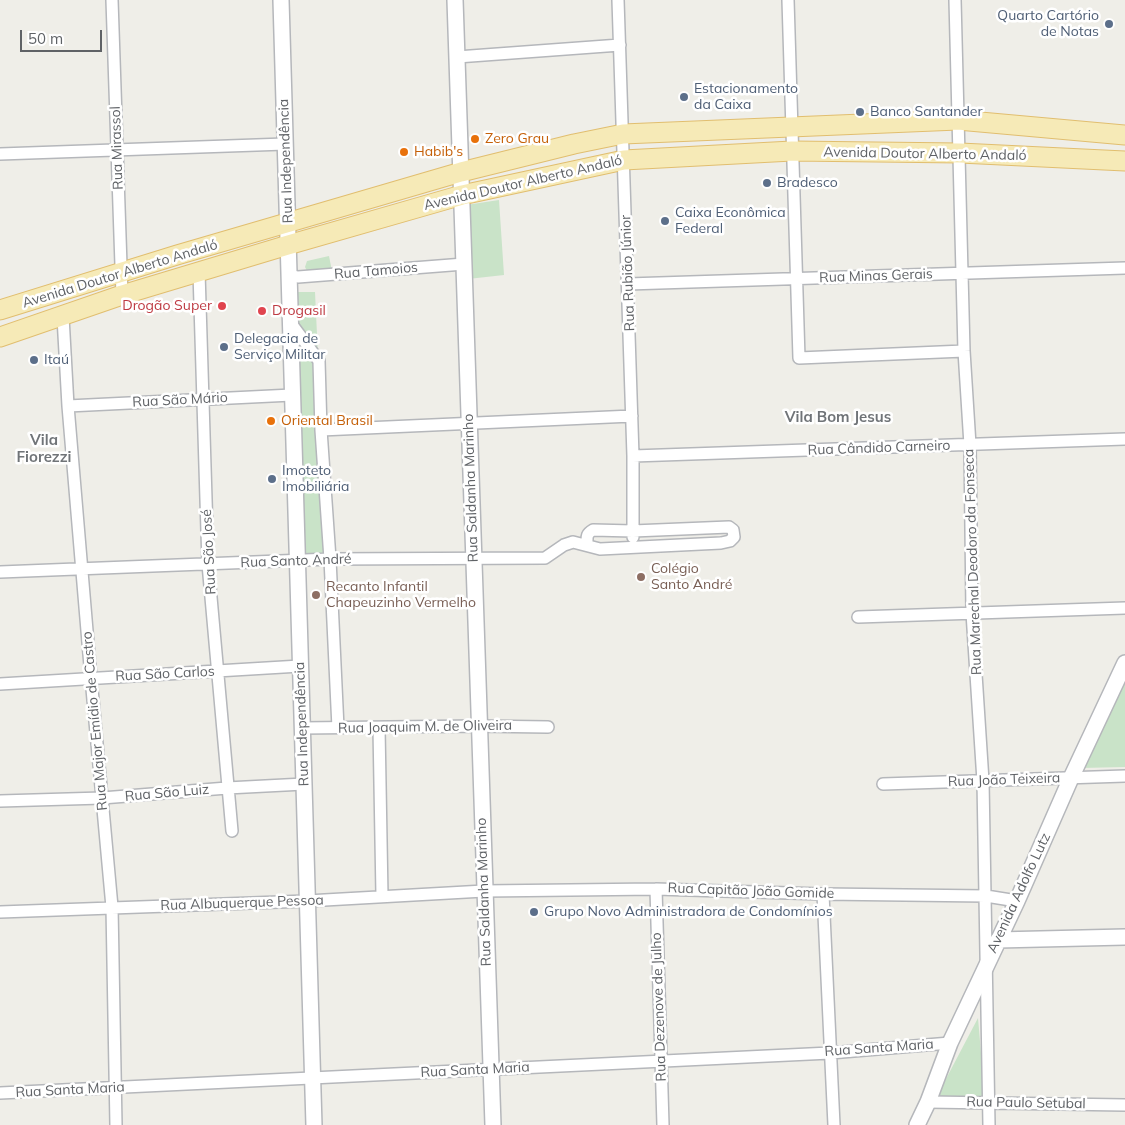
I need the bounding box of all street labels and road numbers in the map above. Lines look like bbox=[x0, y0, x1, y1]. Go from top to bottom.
street label: Rua Independência bbox=[275, 98, 297, 224]
street label: Rua Mirassol bbox=[107, 106, 127, 190]
street label: Avenida Doutor Alberto Andaló bbox=[823, 144, 1027, 164]
street label: Avenida Doutor Alberto Andaló bbox=[422, 152, 624, 214]
street label: Rua Rubião Júnior bbox=[618, 214, 638, 332]
street label: Avenida Doutor Alberto Andaló bbox=[20, 236, 220, 312]
street label: Rua Tamoios bbox=[333, 259, 419, 283]
street label: Rua Minas Gerais bbox=[819, 266, 933, 286]
street label: Rua São Mário bbox=[132, 389, 228, 411]
street label: Rua Saldanha Marinho bbox=[460, 413, 482, 563]
street label: Rua Cândido Carneiro bbox=[807, 437, 951, 459]
street label: Rua Marechal Deodoro da Fonseca bbox=[961, 449, 985, 675]
street label: Rua São José bbox=[198, 509, 220, 595]
street label: Rua Santo André bbox=[240, 551, 352, 571]
street label: Rua Major Emídio de Castro bbox=[79, 631, 111, 811]
street label: Rua Independência bbox=[291, 661, 313, 787]
street label: Rua São Carlos bbox=[115, 663, 215, 685]
street label: Rua Joaquim M. de Oliveira bbox=[338, 717, 512, 737]
street label: Rua João Teixeira bbox=[947, 770, 1061, 790]
street label: Rua São Luiz bbox=[124, 781, 210, 805]
street label: Rua Saldanha Marinho bbox=[473, 817, 495, 967]
street label: Avenida Adolfo Lutz bbox=[984, 830, 1054, 956]
street label: Rua Capitão João Gomide bbox=[667, 880, 835, 902]
street label: Rua Albuquerque Pessoa bbox=[160, 892, 324, 914]
street label: Rua Dezenove de Julho bbox=[648, 932, 670, 1082]
street label: Rua Santa Maria bbox=[824, 1036, 934, 1060]
street label: Rua Santa Maria bbox=[420, 1059, 530, 1081]
street label: Rua Santa Maria bbox=[15, 1079, 125, 1101]
street label: Rua Paulo Setubal bbox=[966, 1094, 1086, 1112]

